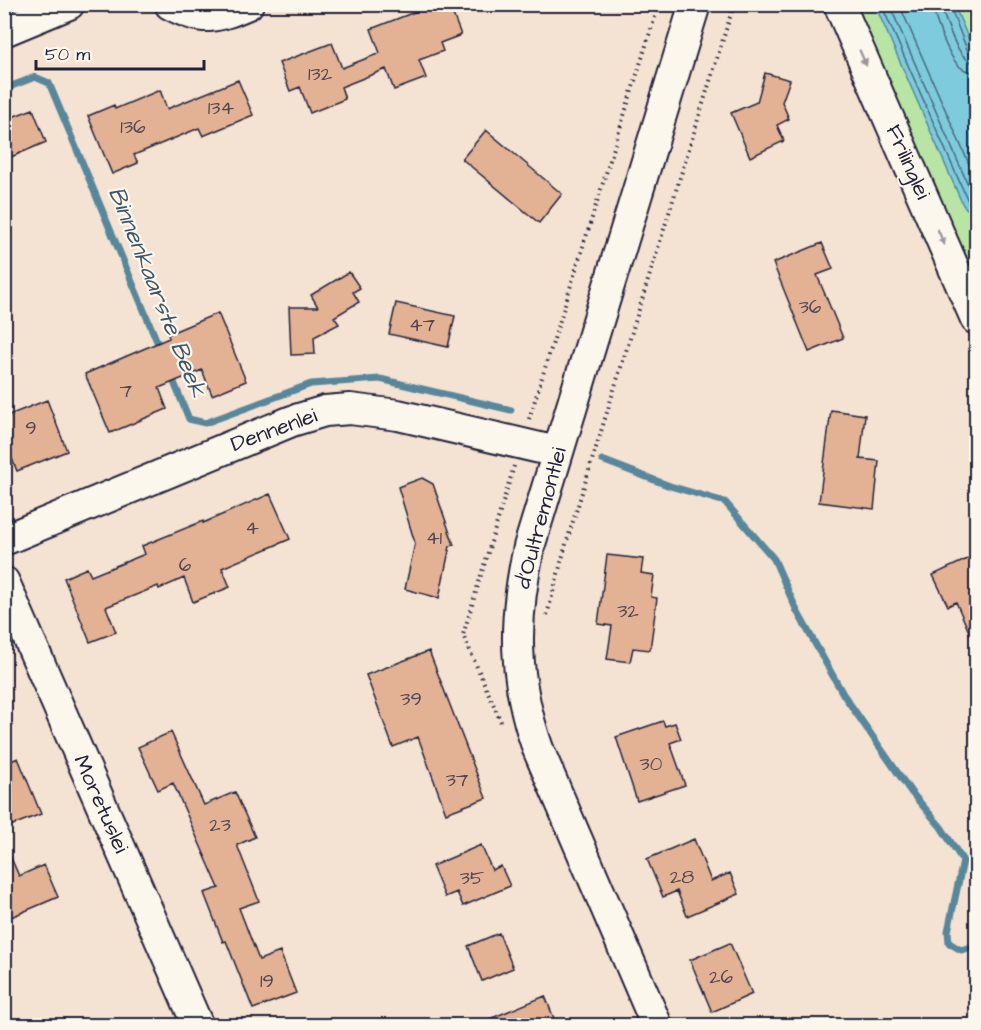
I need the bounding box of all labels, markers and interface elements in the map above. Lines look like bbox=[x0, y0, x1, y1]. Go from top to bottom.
scale bar bbox=[36, 33, 204, 71]
text: 50 m bbox=[45, 42, 90, 67]
one-way arrow bbox=[859, 49, 868, 67]
house number: 132 bbox=[308, 60, 333, 88]
house number: 134 bbox=[208, 94, 235, 122]
house number: 136 bbox=[120, 113, 146, 141]
street label: Frilinglei bbox=[877, 120, 938, 205]
water label: Binnenkaarste Beek bbox=[99, 182, 215, 403]
one-way arrow bbox=[936, 228, 946, 246]
house number: 36 bbox=[799, 293, 822, 321]
house number: 47 bbox=[409, 311, 435, 339]
house number: 7 bbox=[120, 377, 132, 405]
street label: Dennenlei bbox=[227, 400, 321, 460]
house number: 9 bbox=[25, 414, 37, 442]
street label: d'Oultremontlei bbox=[507, 444, 575, 592]
house number: 4 bbox=[245, 514, 259, 542]
house number: 41 bbox=[426, 524, 443, 552]
house number: 6 bbox=[179, 551, 192, 579]
house number: 32 bbox=[617, 597, 639, 625]
house number: 39 bbox=[400, 685, 422, 713]
street label: Moretuslei bbox=[66, 750, 136, 858]
house number: 30 bbox=[640, 750, 663, 778]
house number: 37 bbox=[446, 766, 468, 794]
house number: 23 bbox=[209, 811, 231, 839]
house number: 28 bbox=[670, 863, 694, 891]
house number: 35 bbox=[460, 864, 484, 892]
house number: 26 bbox=[709, 963, 733, 991]
house number: 19 bbox=[260, 967, 274, 995]

